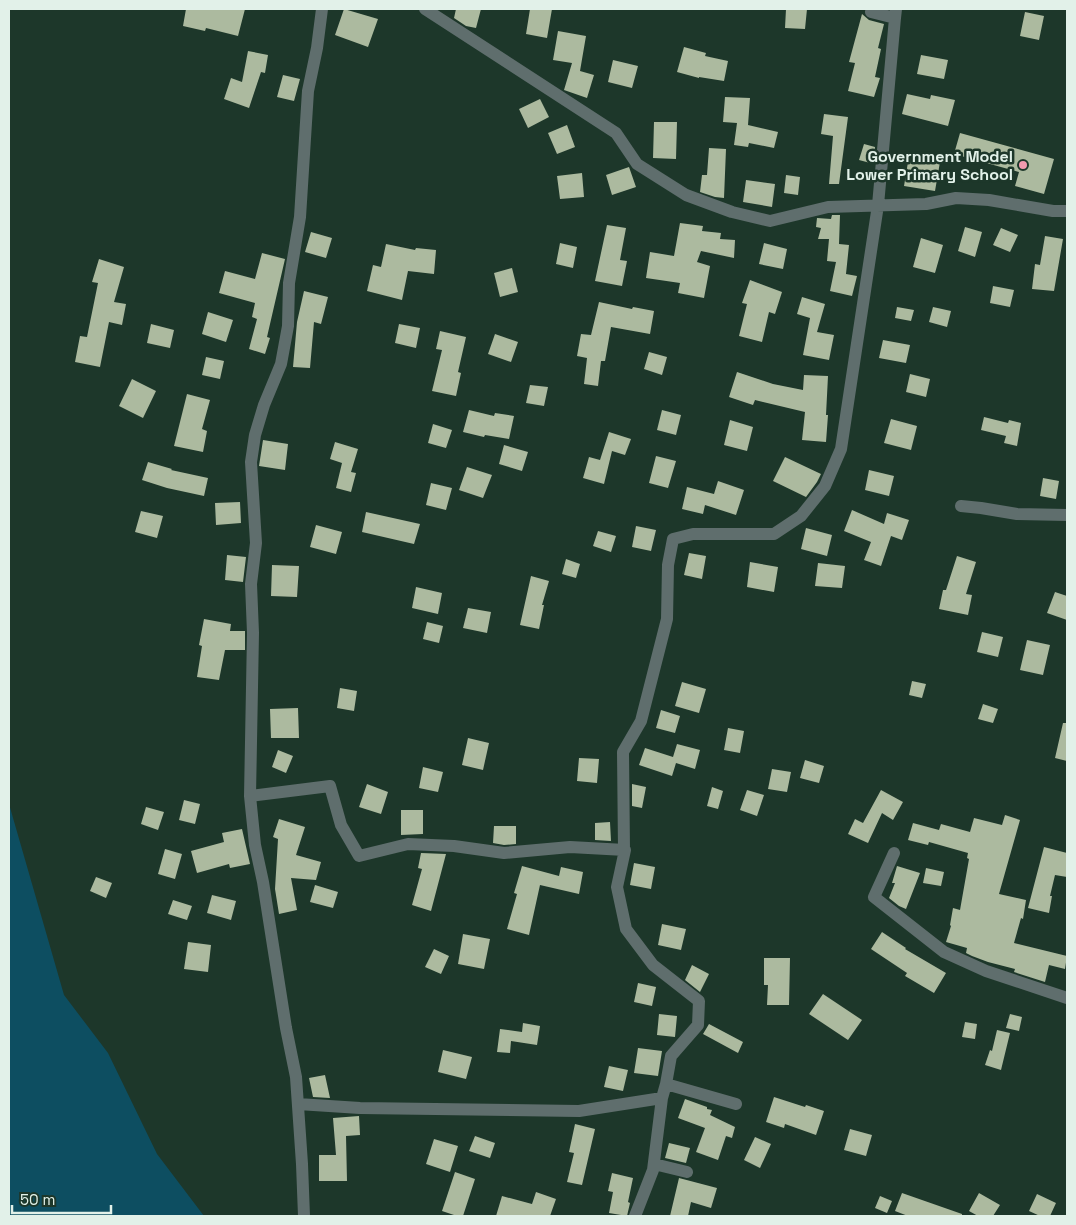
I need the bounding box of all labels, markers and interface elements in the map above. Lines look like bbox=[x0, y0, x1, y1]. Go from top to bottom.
place label: Government Model Lower Primary School bbox=[846, 146, 1013, 185]
marker: Government Model Lower Primary School bbox=[1017, 159, 1029, 171]
scale bar bbox=[12, 1182, 111, 1214]
text: 50 m bbox=[20, 1190, 55, 1209]

